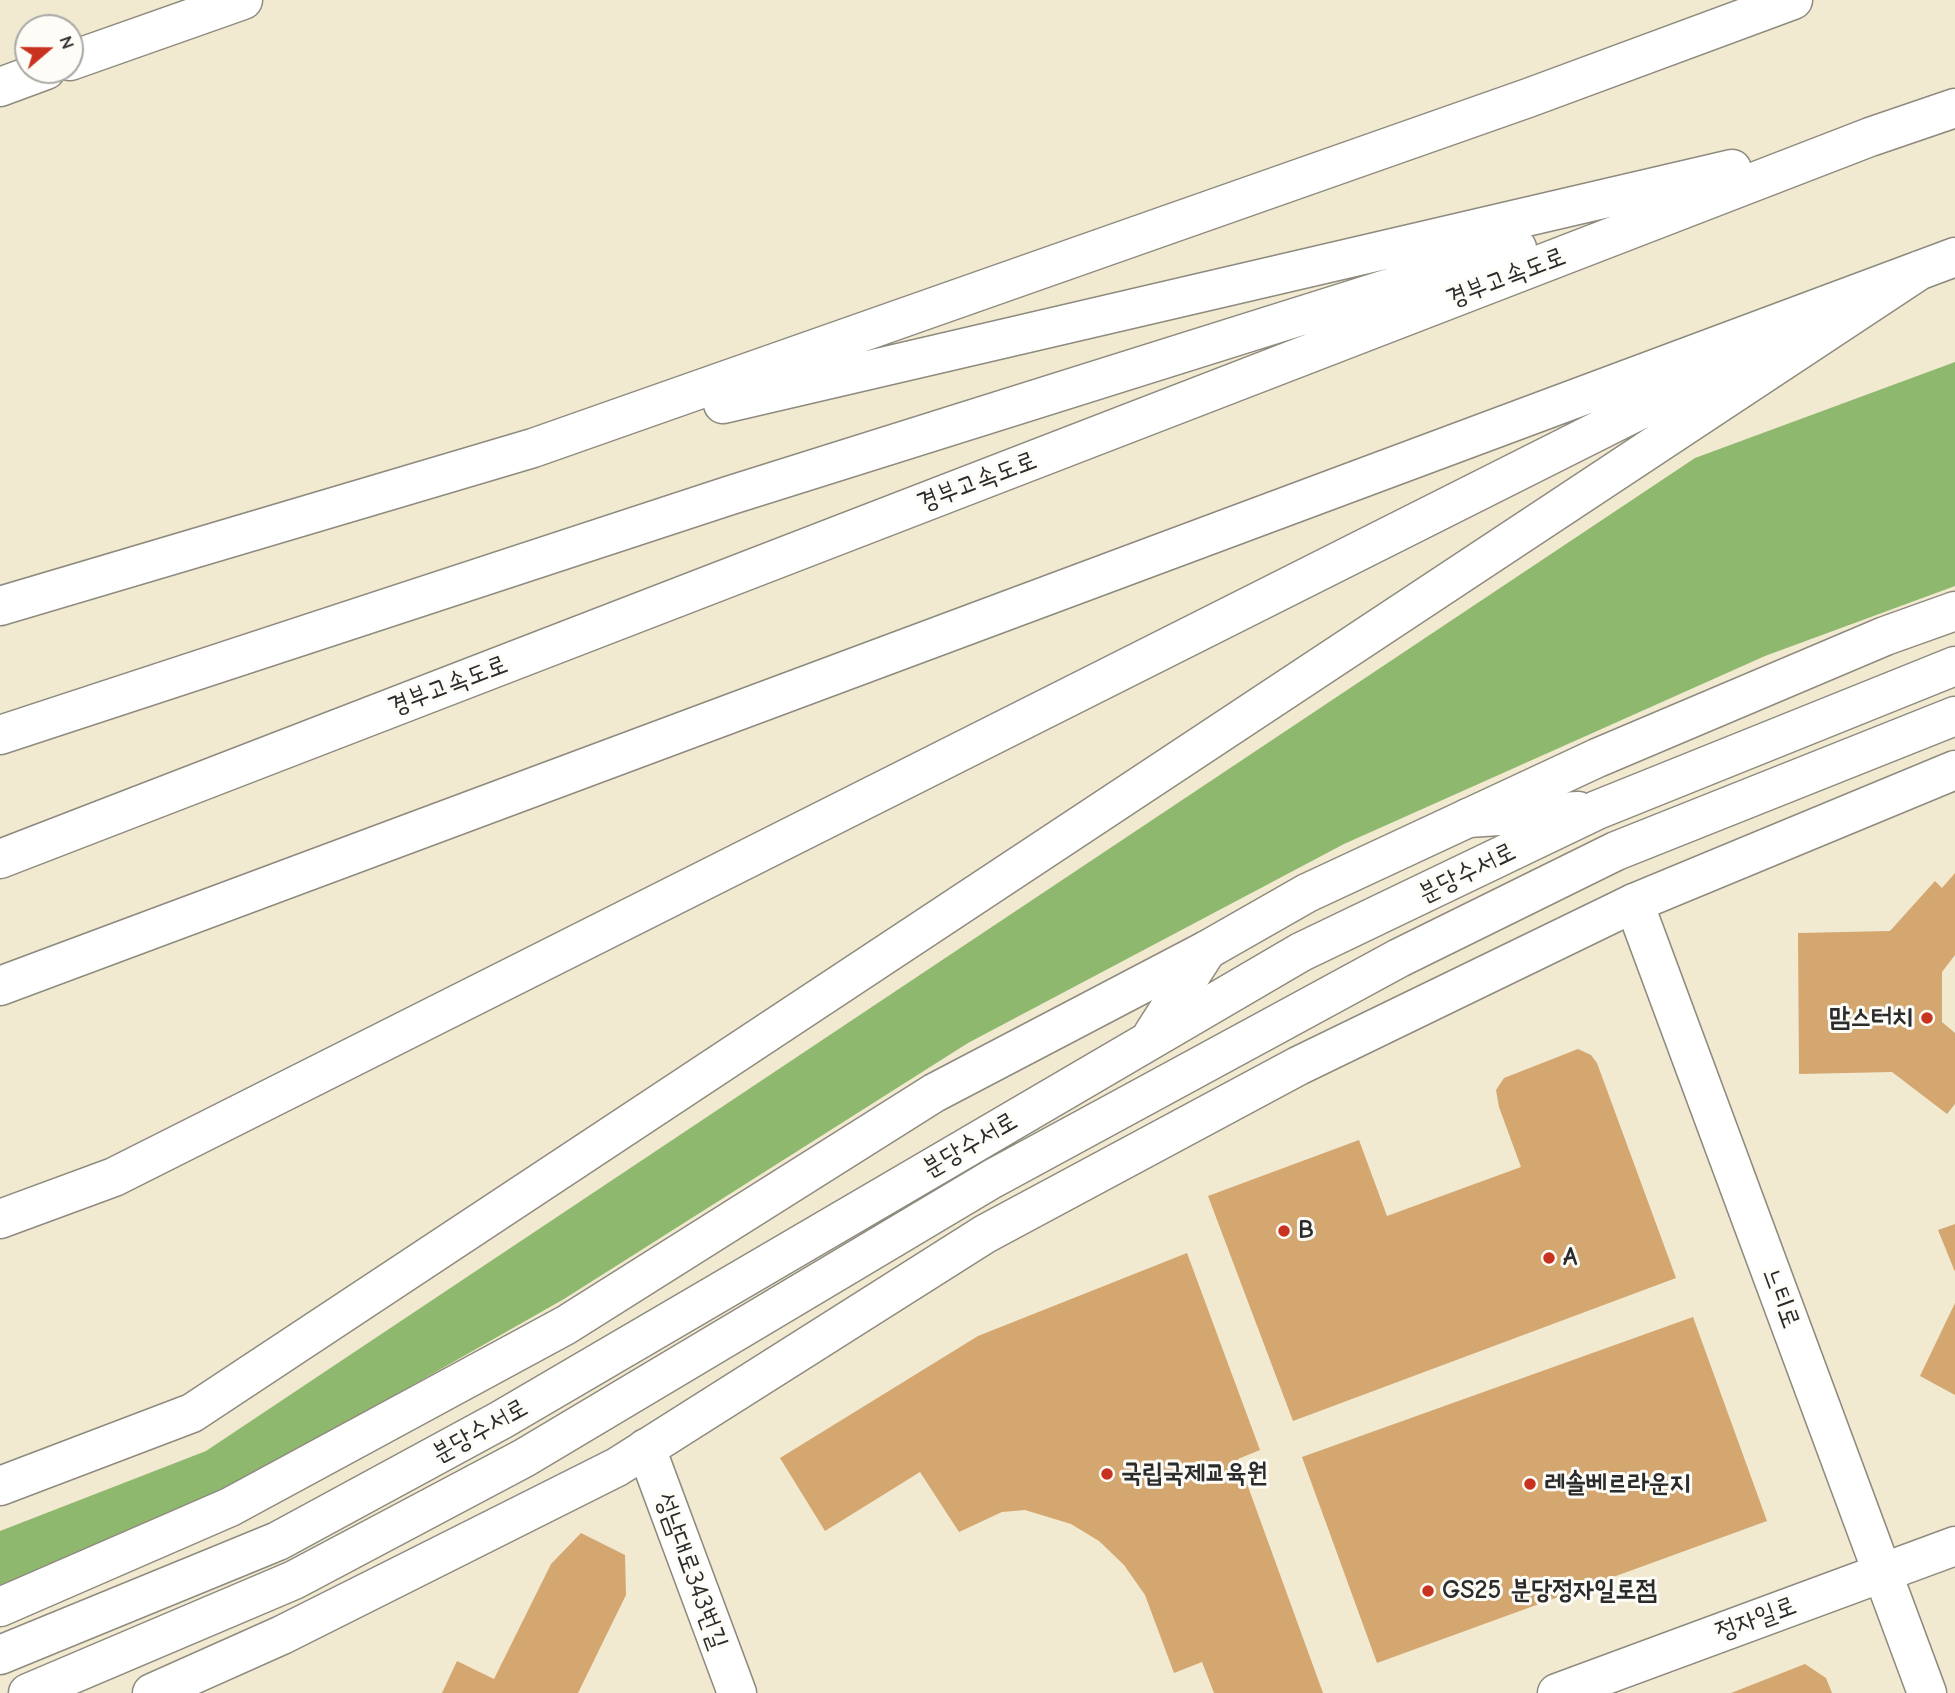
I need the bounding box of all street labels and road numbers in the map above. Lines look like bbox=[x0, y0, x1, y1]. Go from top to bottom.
street label: 경부고속도로 bbox=[1442, 241, 1570, 315]
street label: 경부고속도로 bbox=[913, 445, 1041, 519]
street label: 경부고속도로 bbox=[384, 649, 512, 723]
street label: 분당수서로 bbox=[1413, 836, 1521, 910]
street label: 분당수서로 bbox=[917, 1105, 1023, 1185]
street label: 느티로 bbox=[1756, 1263, 1806, 1333]
street label: 분당수서로 bbox=[427, 1392, 533, 1470]
street label: 성남대로343번길 bbox=[648, 1488, 734, 1654]
street label: 정자일로 bbox=[1711, 1590, 1801, 1648]

